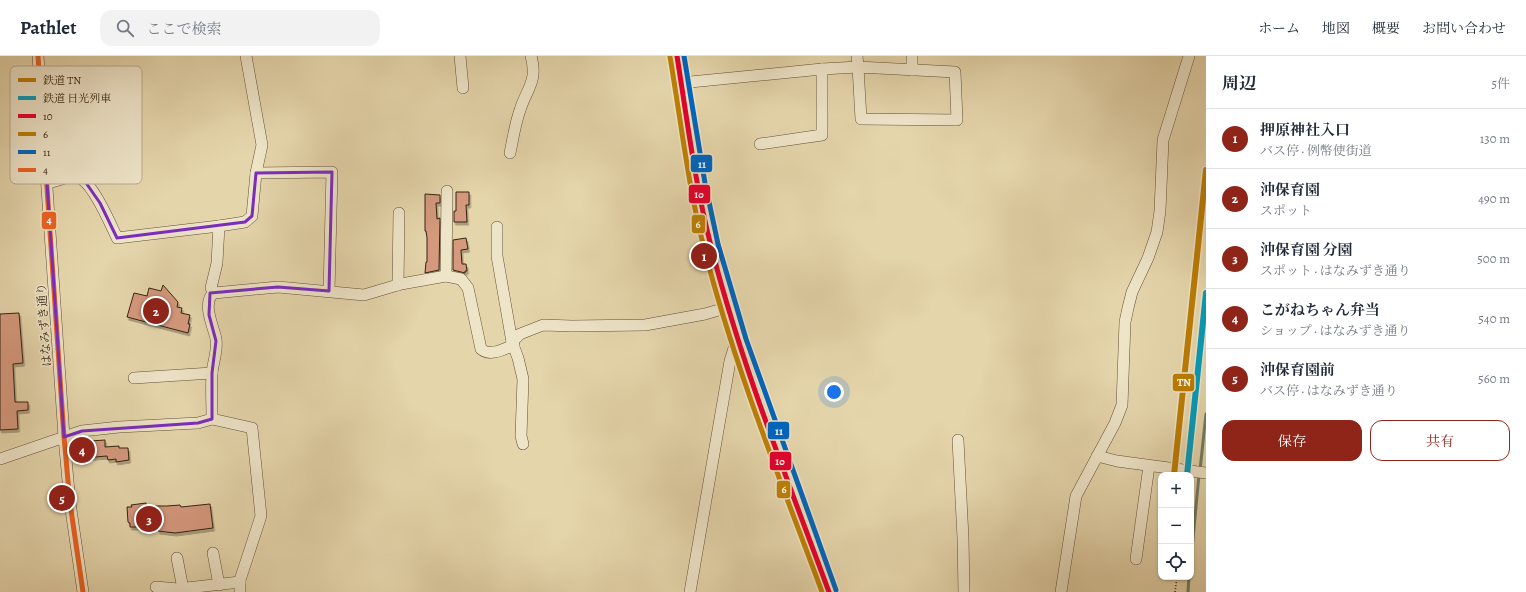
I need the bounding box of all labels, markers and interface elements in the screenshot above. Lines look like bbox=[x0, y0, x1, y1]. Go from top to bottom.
search box bbox=[100, 10, 380, 46]
text: Pathlet bbox=[20, 15, 76, 41]
icon: search bbox=[114, 17, 136, 39]
text: ここで検索 bbox=[146, 19, 221, 39]
text: ホーム bbox=[1258, 19, 1300, 38]
text: 地図 bbox=[1322, 19, 1350, 38]
text: 概要 bbox=[1372, 19, 1400, 38]
text: お問い合わせ bbox=[1422, 19, 1506, 38]
legend bbox=[10, 66, 142, 184]
text: 周辺 bbox=[1222, 72, 1256, 95]
text: 鉄道 TN bbox=[43, 73, 81, 88]
text: 5件 bbox=[1491, 75, 1510, 92]
text: 鉄道 日光列車 bbox=[43, 91, 111, 106]
text: 10 bbox=[43, 109, 53, 124]
text: 押原神社入口 bbox=[1260, 120, 1350, 140]
text: 6 bbox=[43, 127, 48, 142]
text: 1 bbox=[1233, 130, 1237, 147]
text: 130 m bbox=[1480, 130, 1510, 147]
text: バス停 · 例幣使街道 bbox=[1260, 142, 1372, 159]
text: 11 bbox=[43, 145, 51, 160]
line badge: 11 bbox=[690, 154, 713, 173]
text: 11 bbox=[698, 157, 706, 172]
text: 4 bbox=[43, 163, 48, 178]
text: 沖保育園 bbox=[1260, 180, 1320, 200]
line badge: 10 bbox=[688, 184, 711, 204]
text: 10 bbox=[694, 187, 704, 202]
text: 2 bbox=[1232, 190, 1238, 207]
text: 490 m bbox=[1478, 190, 1510, 207]
text: スポット bbox=[1260, 202, 1312, 219]
line badge: 4 bbox=[41, 211, 57, 230]
text: 4 bbox=[46, 213, 52, 228]
line badge: 6 bbox=[691, 214, 706, 234]
text: 6 bbox=[695, 217, 701, 232]
text: 沖保育園 分園 bbox=[1260, 240, 1353, 260]
pin: 1 bbox=[691, 241, 717, 271]
text: 3 bbox=[1232, 250, 1238, 267]
text: 500 m bbox=[1477, 250, 1510, 267]
text: スポット · はなみずき通り bbox=[1260, 262, 1411, 279]
street label: はなみずき通り bbox=[33, 283, 55, 367]
pin: 2 bbox=[143, 296, 169, 326]
text: こがねちゃん弁当 bbox=[1260, 300, 1380, 320]
text: 4 bbox=[1232, 310, 1238, 327]
text: 540 m bbox=[1478, 310, 1510, 327]
text: ショップ · はなみずき通り bbox=[1260, 322, 1410, 339]
text: 沖保育園前 bbox=[1260, 360, 1335, 380]
text: 5 bbox=[1232, 370, 1238, 387]
text: 560 m bbox=[1478, 370, 1510, 387]
line badge: TN bbox=[1172, 373, 1195, 392]
text: TN bbox=[1177, 375, 1191, 390]
your location bbox=[824, 382, 844, 402]
text: バス停 · はなみずき通り bbox=[1260, 382, 1398, 399]
button: 保存 bbox=[1222, 420, 1362, 461]
button: 共有 bbox=[1370, 420, 1510, 461]
line badge: 11 bbox=[767, 421, 790, 440]
text: 11 bbox=[775, 424, 783, 439]
pin: 4 bbox=[69, 435, 95, 465]
line badge: 10 bbox=[769, 451, 792, 471]
text: 10 bbox=[775, 454, 785, 469]
map controls bbox=[1158, 472, 1194, 580]
button: + bbox=[1158, 472, 1194, 508]
line badge: 6 bbox=[776, 480, 791, 499]
text: 6 bbox=[781, 482, 787, 497]
pin: 5 bbox=[49, 483, 75, 513]
pin: 3 bbox=[136, 504, 162, 534]
button: − bbox=[1158, 508, 1194, 544]
button: locate bbox=[1158, 544, 1194, 580]

